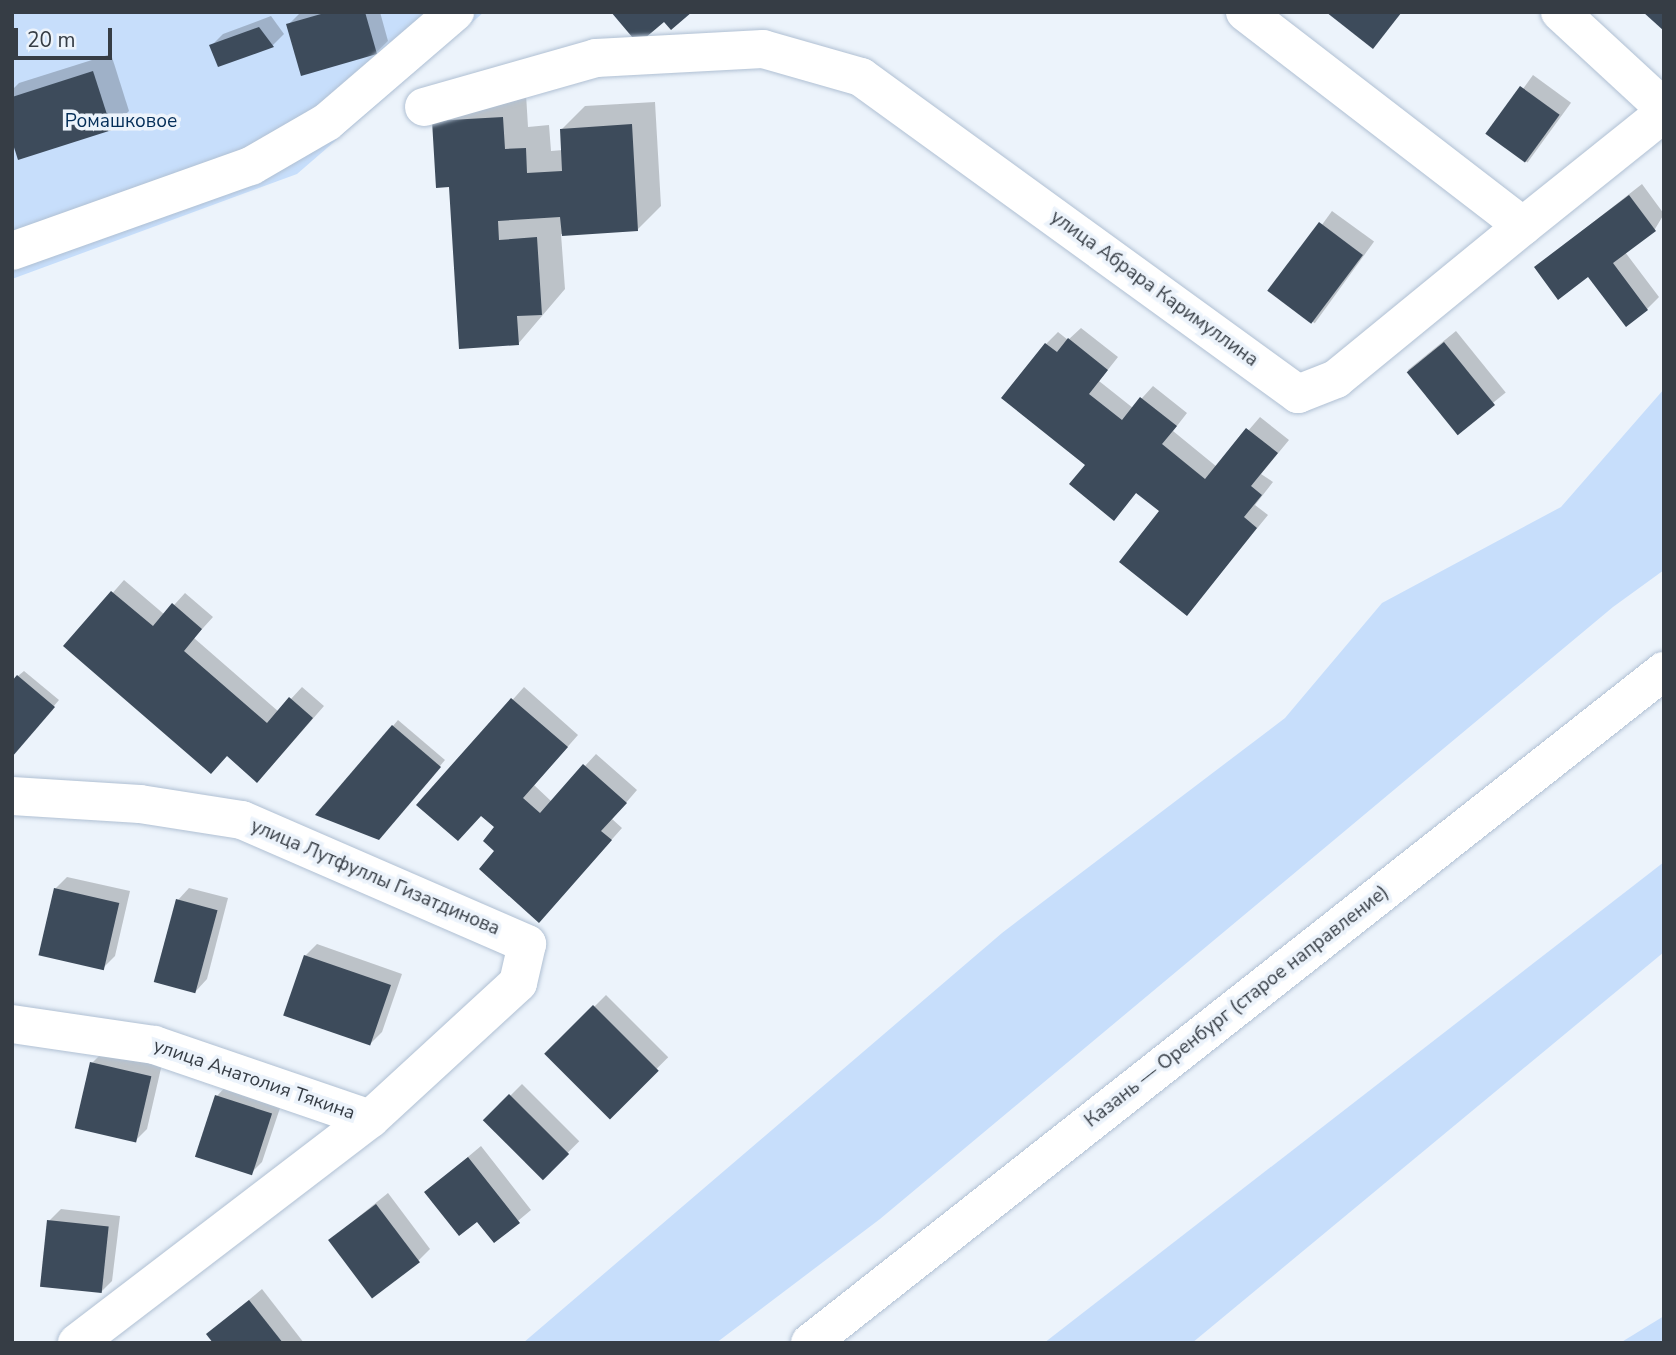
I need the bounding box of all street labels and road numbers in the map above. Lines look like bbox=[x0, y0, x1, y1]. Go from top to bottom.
street label: улица Абрара Каримуллина bbox=[1046, 206, 1262, 372]
street label: улица Лутфуллы Гизатдинова bbox=[247, 815, 503, 941]
street label: Казань — Оренбург (старое направление) bbox=[1081, 881, 1393, 1133]
street label: улица Анатолия Тякина bbox=[150, 1035, 358, 1125]

